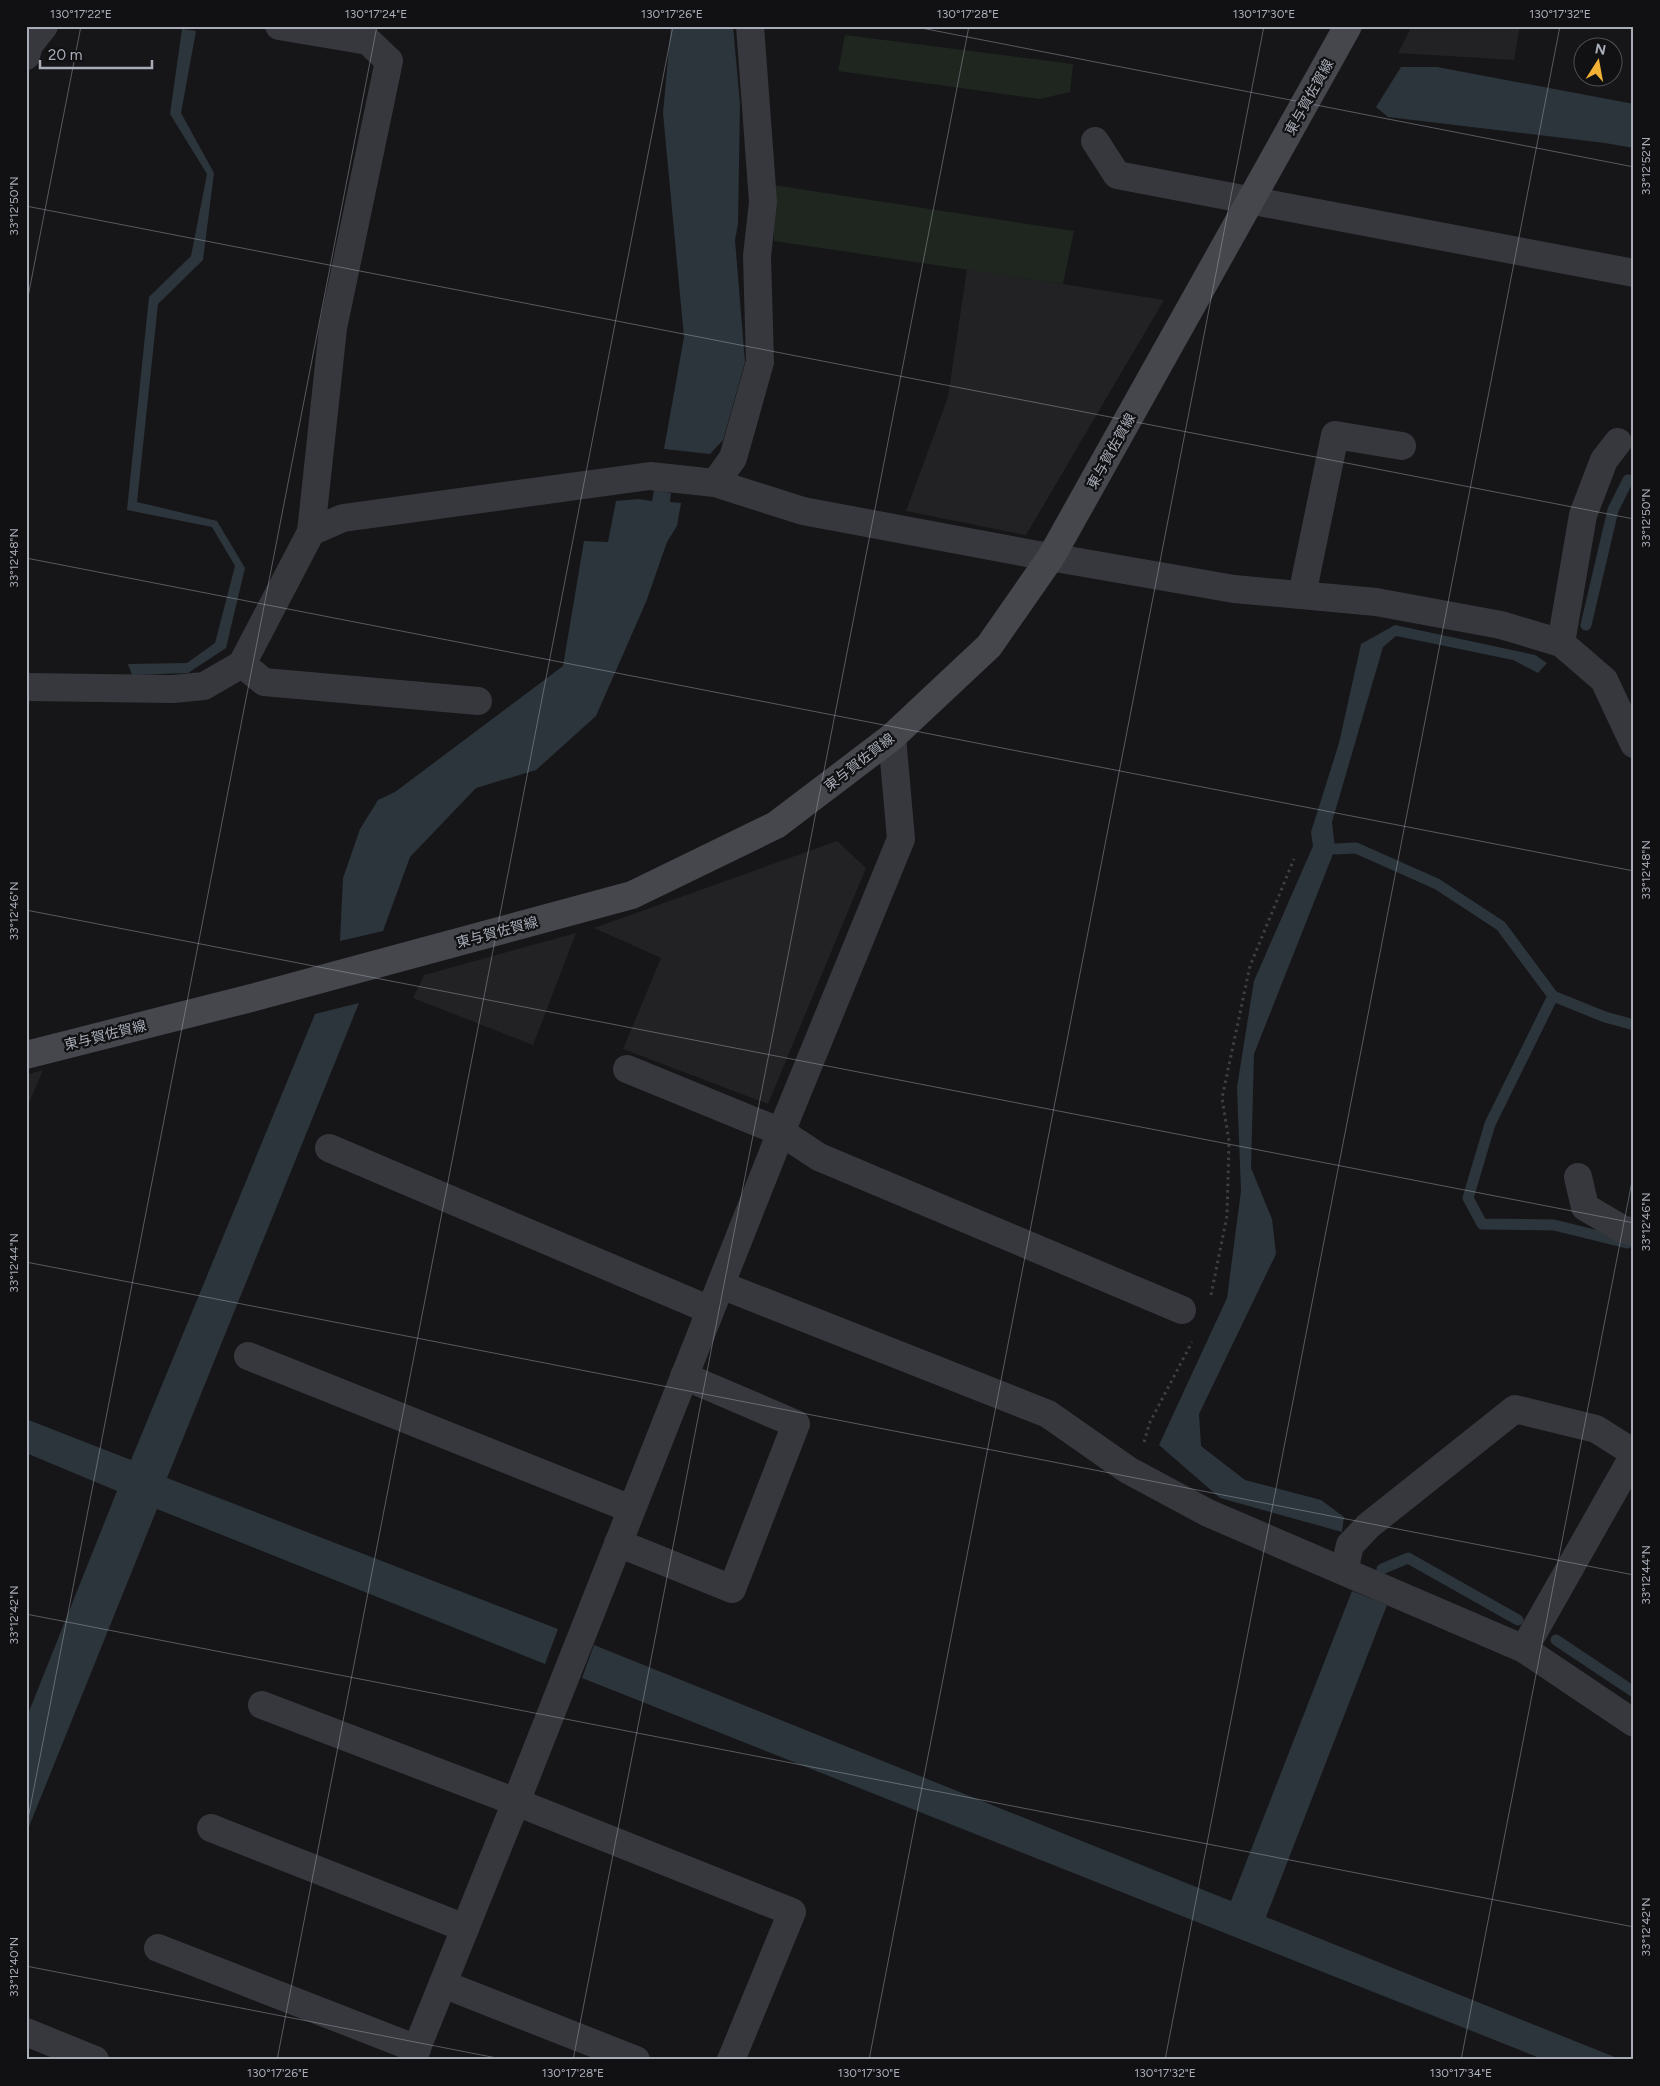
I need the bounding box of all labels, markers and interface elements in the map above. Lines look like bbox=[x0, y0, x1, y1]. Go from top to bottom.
text: 130°17'22"E bbox=[50, 7, 112, 21]
text: 130°17'24"E bbox=[345, 7, 407, 21]
text: 130°17'26"E bbox=[641, 7, 703, 21]
text: 130°17'28"E bbox=[937, 7, 999, 21]
text: 130°17'30"E bbox=[1233, 7, 1295, 21]
text: 130°17'32"E bbox=[1529, 7, 1591, 21]
scale bar bbox=[40, 38, 152, 70]
north arrow bbox=[1572, 38, 1622, 88]
text: N bbox=[1593, 40, 1607, 59]
text: 20 m bbox=[48, 46, 82, 64]
street label: 東与賀佐賀線 bbox=[1282, 56, 1337, 138]
text: 33°12'52"N bbox=[1639, 137, 1653, 195]
text: 33°12'50"N bbox=[7, 176, 21, 236]
street label: 東与賀佐賀線 bbox=[1084, 410, 1139, 492]
text: 33°12'50"N bbox=[1639, 488, 1653, 548]
text: 33°12'48"N bbox=[7, 528, 21, 588]
street label: 東与賀佐賀線 bbox=[821, 730, 898, 795]
text: 33°12'48"N bbox=[1639, 840, 1653, 900]
text: 33°12'46"N bbox=[7, 882, 21, 940]
street label: 東与賀佐賀線 bbox=[454, 913, 540, 952]
street label: 東与賀佐賀線 bbox=[62, 1017, 148, 1054]
text: 33°12'46"N bbox=[1639, 1193, 1653, 1251]
text: 33°12'44"N bbox=[7, 1233, 21, 1293]
text: 33°12'44"N bbox=[1639, 1545, 1653, 1605]
text: 33°12'42"N bbox=[7, 1586, 21, 1644]
text: 33°12'42"N bbox=[1639, 1898, 1653, 1956]
text: 33°12'40"N bbox=[7, 1937, 21, 1997]
text: 130°17'26"E bbox=[247, 2066, 309, 2080]
text: 130°17'28"E bbox=[542, 2066, 604, 2080]
text: 130°17'30"E bbox=[838, 2066, 900, 2080]
text: 130°17'32"E bbox=[1134, 2066, 1196, 2080]
text: 130°17'34"E bbox=[1430, 2066, 1492, 2080]

